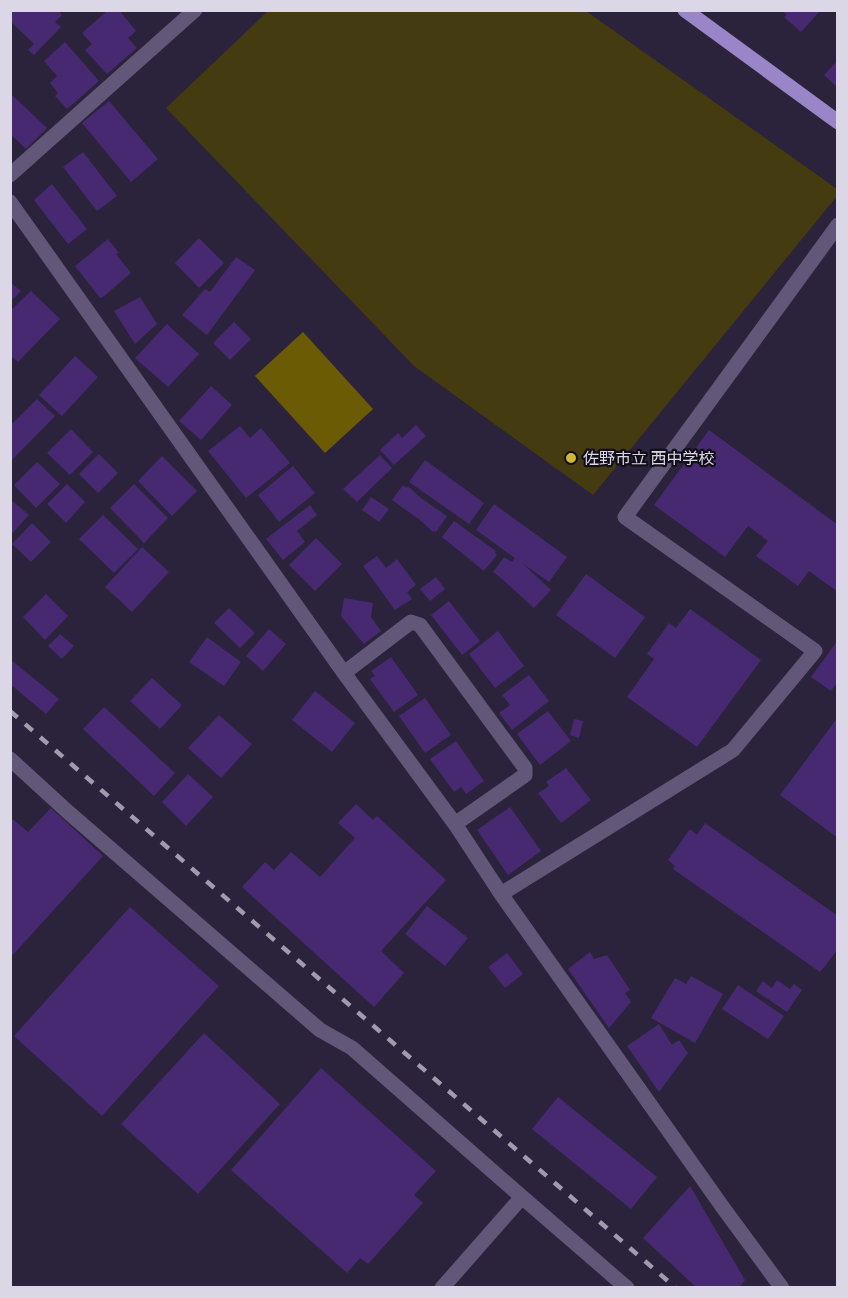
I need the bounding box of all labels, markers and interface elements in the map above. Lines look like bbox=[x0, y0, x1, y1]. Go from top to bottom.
place label: 佐野市立 西中学校 bbox=[583, 448, 715, 467]
marker: 佐野市立 西中学校 bbox=[564, 451, 578, 465]

